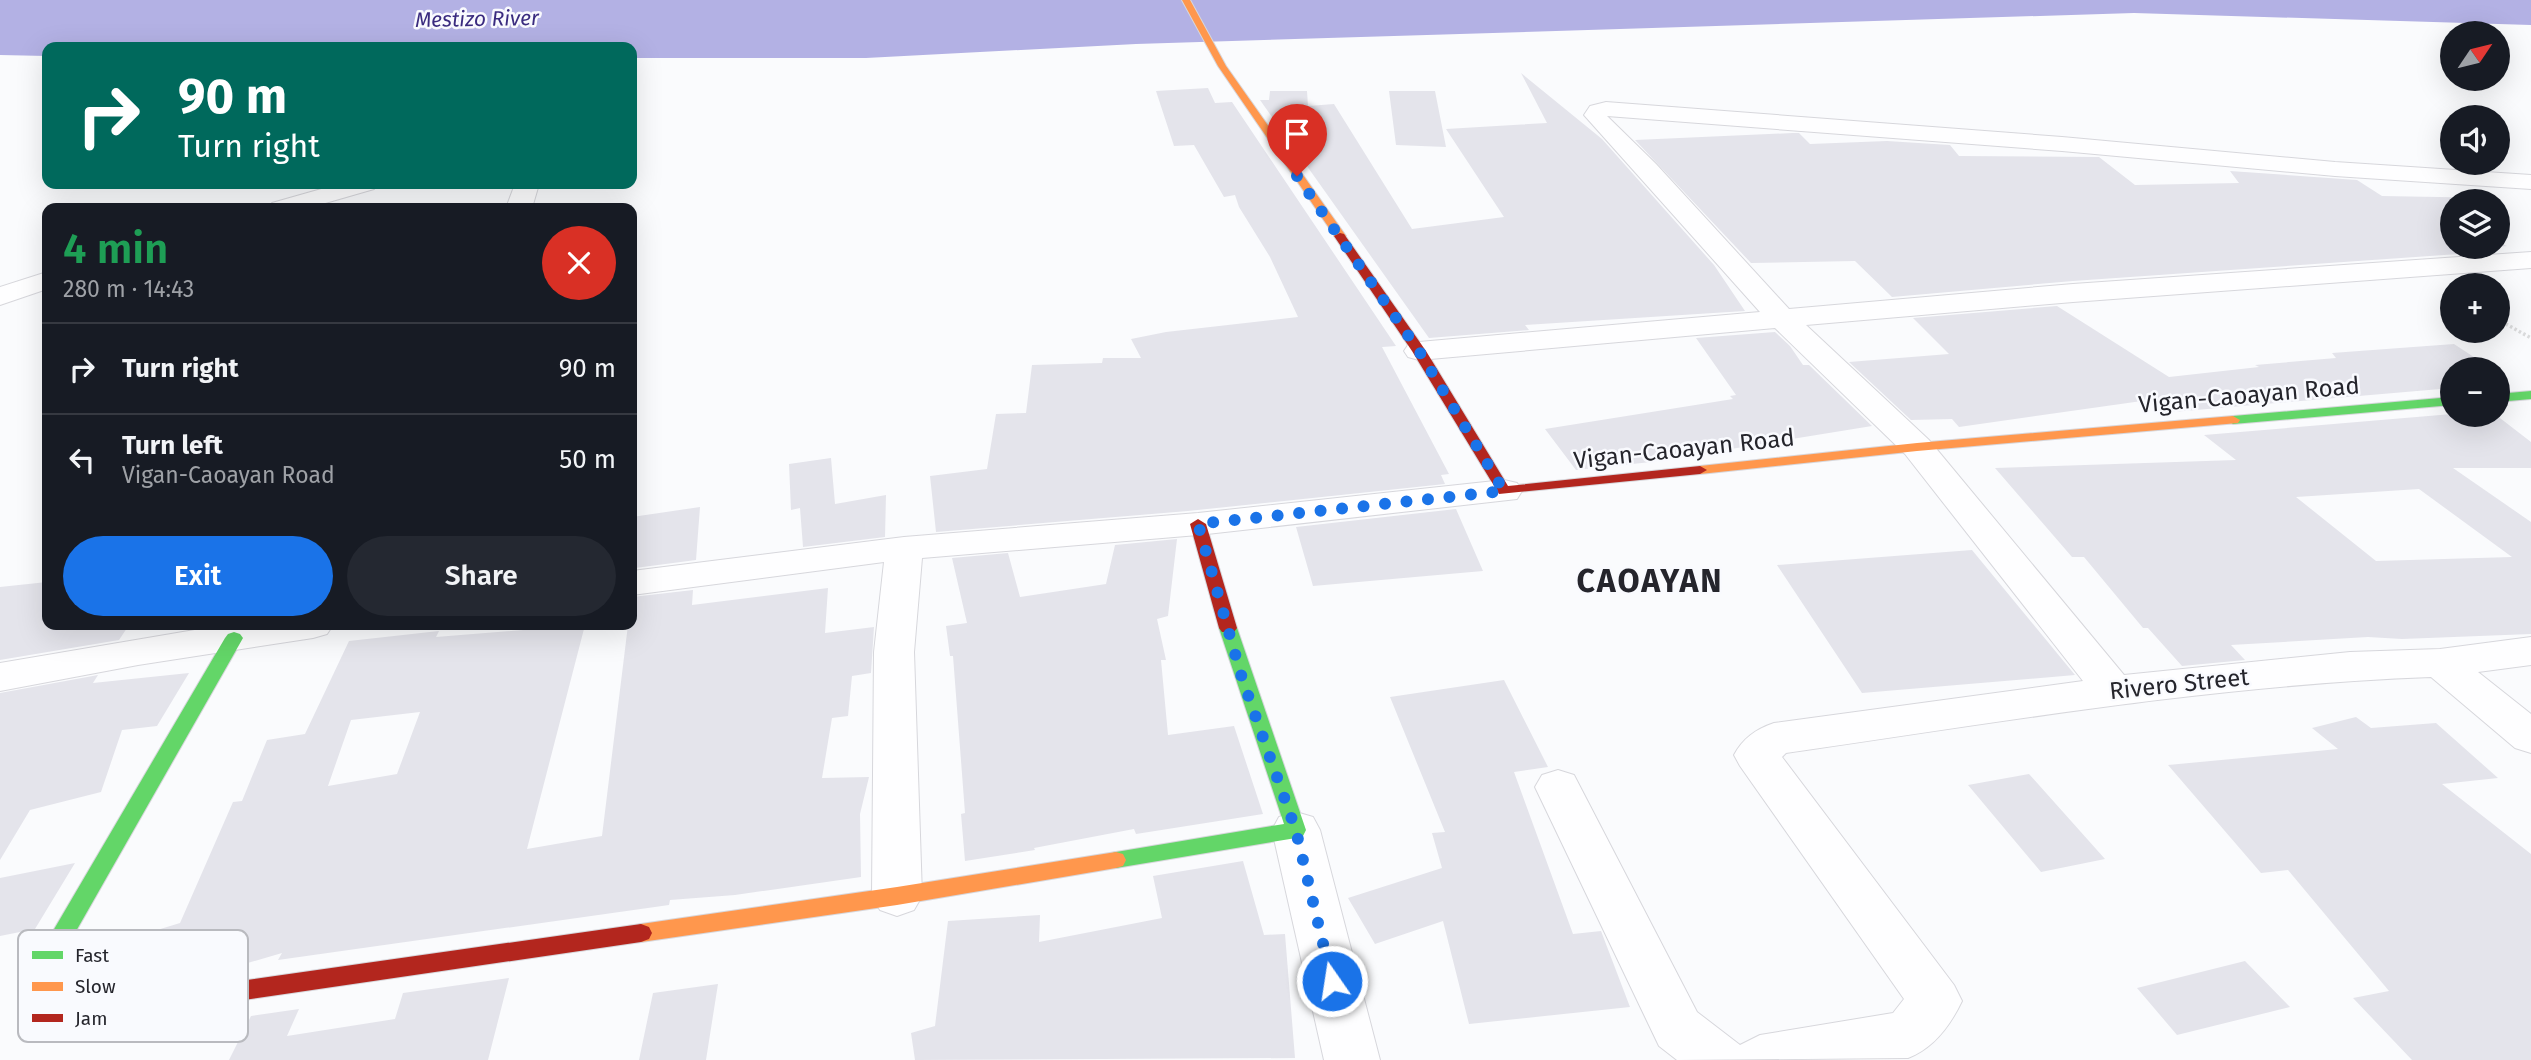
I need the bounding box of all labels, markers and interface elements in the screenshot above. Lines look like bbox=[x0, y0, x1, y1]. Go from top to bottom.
water label: Mestizo River bbox=[415, 5, 540, 33]
north arrow bbox=[2440, 21, 2510, 91]
map controls bbox=[2440, 21, 2510, 427]
text: 90 m bbox=[178, 67, 287, 126]
icon: right bbox=[63, 70, 154, 161]
pin bbox=[1267, 104, 1327, 176]
button: sound bbox=[2440, 105, 2510, 175]
icon: arrive bbox=[1278, 115, 1316, 153]
text: Turn right bbox=[178, 127, 320, 165]
button: layers bbox=[2440, 189, 2510, 259]
text: 4 min bbox=[63, 224, 168, 274]
button: close bbox=[542, 226, 616, 300]
button: + bbox=[2440, 273, 2510, 343]
text: 280 m · 14:43 bbox=[63, 275, 194, 303]
icon: right bbox=[63, 350, 101, 388]
text: Turn right bbox=[122, 353, 239, 384]
text: 90 m bbox=[559, 353, 616, 384]
button: − bbox=[2440, 357, 2510, 427]
street label: Vigan-Caoayan Road bbox=[2137, 371, 2361, 419]
street label: Vigan-Caoayan Road bbox=[1572, 423, 1796, 475]
text: Turn left bbox=[122, 430, 223, 461]
icon: left bbox=[63, 441, 101, 479]
text: 50 m bbox=[559, 444, 616, 475]
text: Vigan-Caoayan Road bbox=[122, 461, 335, 489]
button: Exit bbox=[63, 536, 333, 616]
button: Share bbox=[347, 536, 616, 616]
district label: CAOAYAN bbox=[1576, 562, 1724, 600]
street label: Rivero Street bbox=[2108, 663, 2250, 705]
legend bbox=[18, 930, 248, 1042]
text: Fast bbox=[75, 944, 109, 967]
position arrow bbox=[1295, 944, 1369, 1018]
text: Slow bbox=[75, 975, 116, 998]
text: Jam bbox=[75, 1007, 107, 1030]

